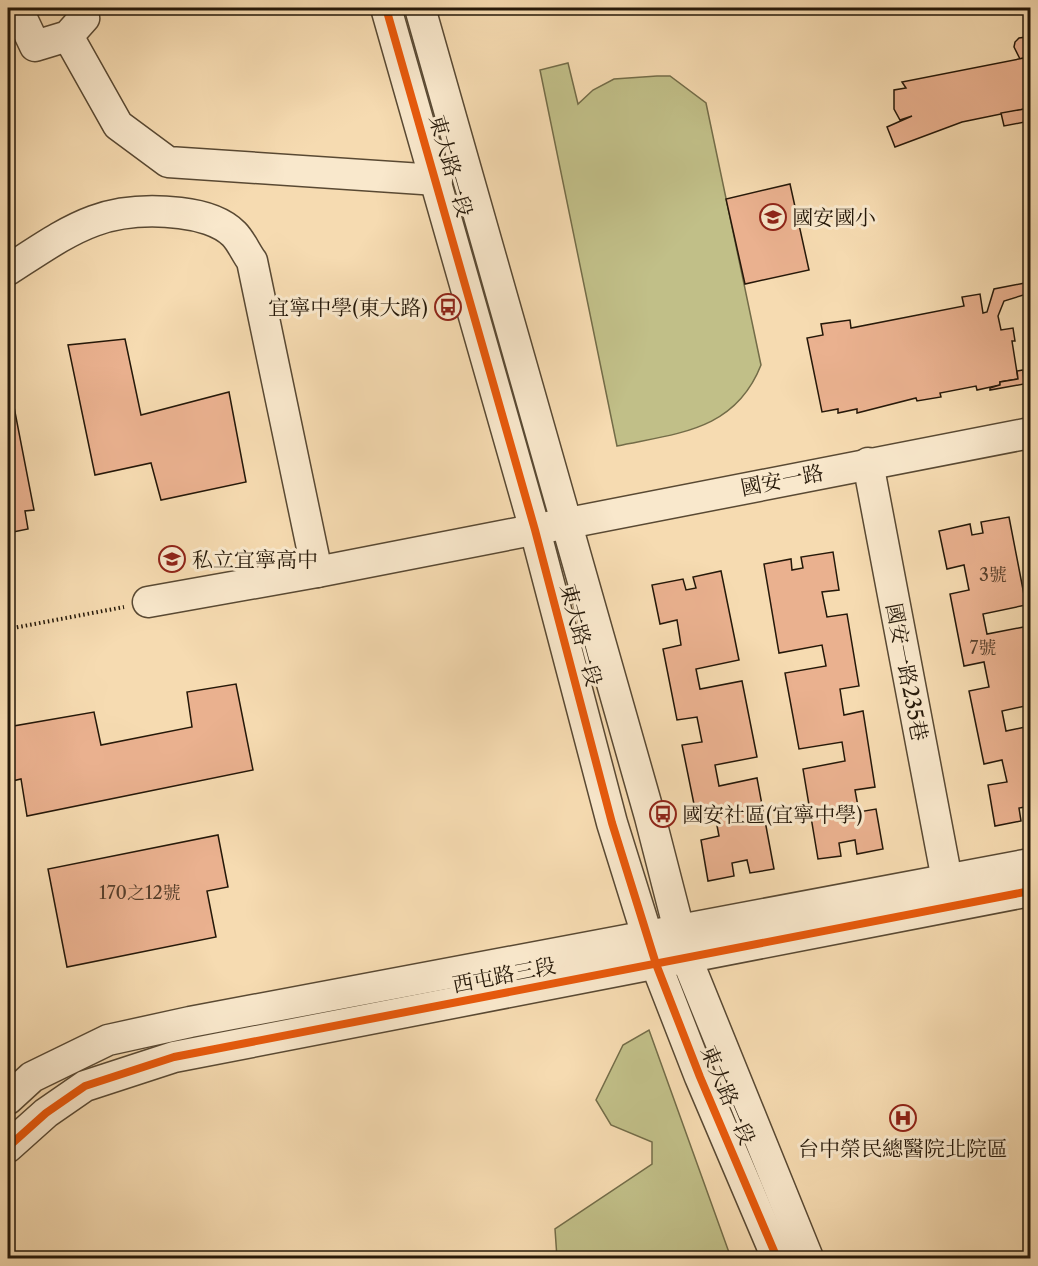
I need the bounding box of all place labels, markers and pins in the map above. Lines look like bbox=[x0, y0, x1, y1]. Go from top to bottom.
school or university icon: 國安國小 bbox=[758, 202, 788, 232]
place label: 國安國小 bbox=[792, 205, 876, 230]
bus stop icon: 宜寧中學(東大路) bbox=[433, 292, 463, 322]
place label: 宜寧中學(東大路) bbox=[268, 295, 428, 320]
school or university icon: 私立宜寧高中 bbox=[157, 544, 187, 574]
place label: 私立宜寧高中 bbox=[192, 547, 318, 572]
bus stop icon: 國安社區(宜寧中學) bbox=[648, 799, 678, 829]
place label: 國安社區(宜寧中學) bbox=[682, 802, 863, 827]
hospital icon: 台中榮民總醫院北院區 bbox=[888, 1103, 918, 1133]
place label: 台中榮民總醫院北院區 bbox=[798, 1136, 1008, 1161]

